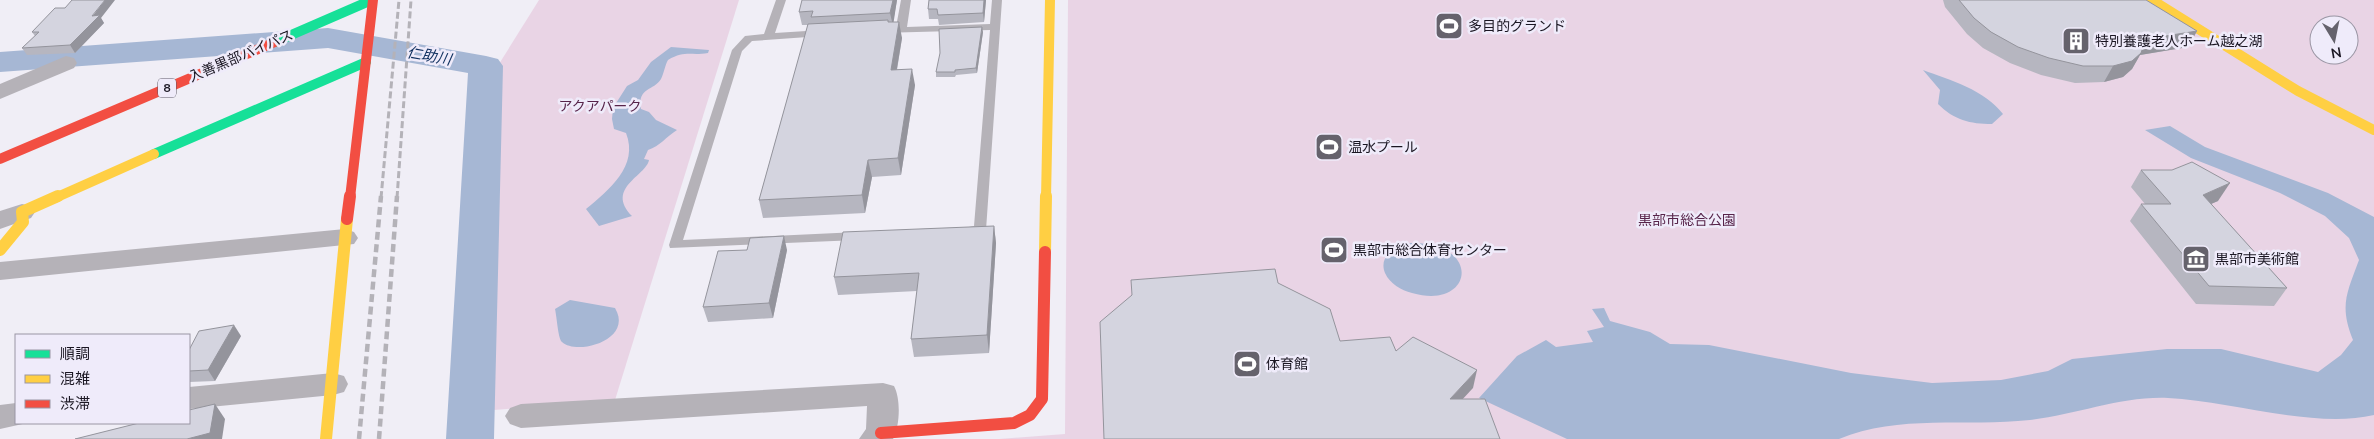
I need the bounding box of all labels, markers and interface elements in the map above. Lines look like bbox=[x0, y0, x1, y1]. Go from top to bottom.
sports icon: 多目的グランド bbox=[1434, 11, 1464, 41]
north arrow bbox=[2309, 15, 2359, 65]
place label: 多目的グランド bbox=[1468, 17, 1566, 36]
street label: 入善黒部バイパス bbox=[186, 25, 296, 87]
building icon: 特別養護老人ホーム越之湖 bbox=[2061, 26, 2091, 56]
place label: 特別養護老人ホーム越之湖 bbox=[2095, 32, 2263, 51]
water label: 仁助川 bbox=[405, 42, 455, 70]
text: N bbox=[2329, 42, 2343, 63]
road number: 8 bbox=[158, 78, 176, 98]
park label: アクアパーク bbox=[558, 97, 642, 116]
sports icon: 温水プール bbox=[1314, 132, 1344, 162]
place label: 温水プール bbox=[1348, 138, 1418, 157]
park label: 黒部市総合公園 bbox=[1638, 211, 1736, 230]
sports icon: 黒部市総合体育センター bbox=[1319, 235, 1349, 265]
place label: 黒部市総合体育センター bbox=[1353, 241, 1507, 260]
museum icon: 黒部市美術館 bbox=[2181, 244, 2211, 274]
place label: 黒部市美術館 bbox=[2215, 250, 2299, 269]
legend bbox=[15, 334, 190, 424]
text: 順調 bbox=[60, 344, 90, 364]
sports icon: 体育館 bbox=[1232, 349, 1262, 379]
place label: 体育館 bbox=[1266, 355, 1308, 374]
text: 混雑 bbox=[60, 369, 90, 389]
text: 渋滞 bbox=[60, 394, 90, 414]

